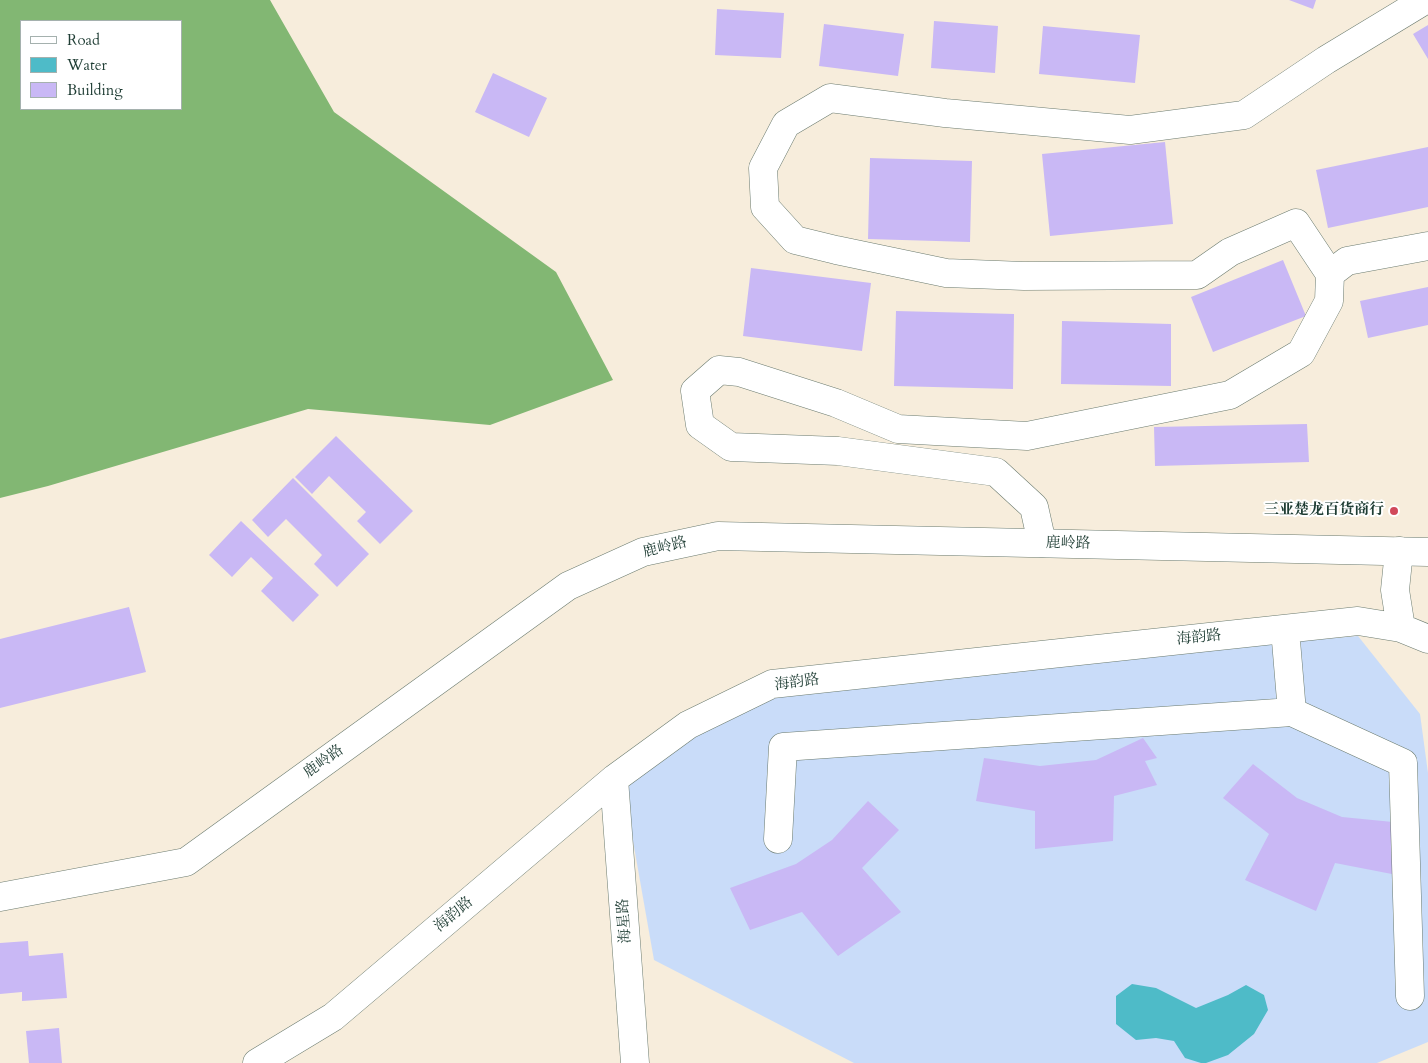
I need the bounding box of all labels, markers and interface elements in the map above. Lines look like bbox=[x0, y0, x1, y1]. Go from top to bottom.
legend bbox=[20, 20, 182, 110]
text: Road bbox=[67, 30, 100, 50]
text: Water bbox=[67, 55, 107, 75]
text: Building bbox=[67, 80, 123, 100]
place label: 三亚楚龙百货商行 bbox=[1264, 502, 1384, 520]
marker: 三亚楚龙百货商行 bbox=[1388, 505, 1400, 517]
street label: 鹿岭路 bbox=[641, 534, 689, 562]
street label: 鹿岭路 bbox=[1045, 535, 1091, 553]
street label: 海韵路 bbox=[1176, 627, 1222, 649]
street label: 海韵路 bbox=[773, 671, 821, 695]
street label: 鹿岭路 bbox=[301, 741, 347, 783]
street label: 海韵路 bbox=[431, 894, 477, 936]
street label: 海星路 bbox=[614, 898, 636, 944]

